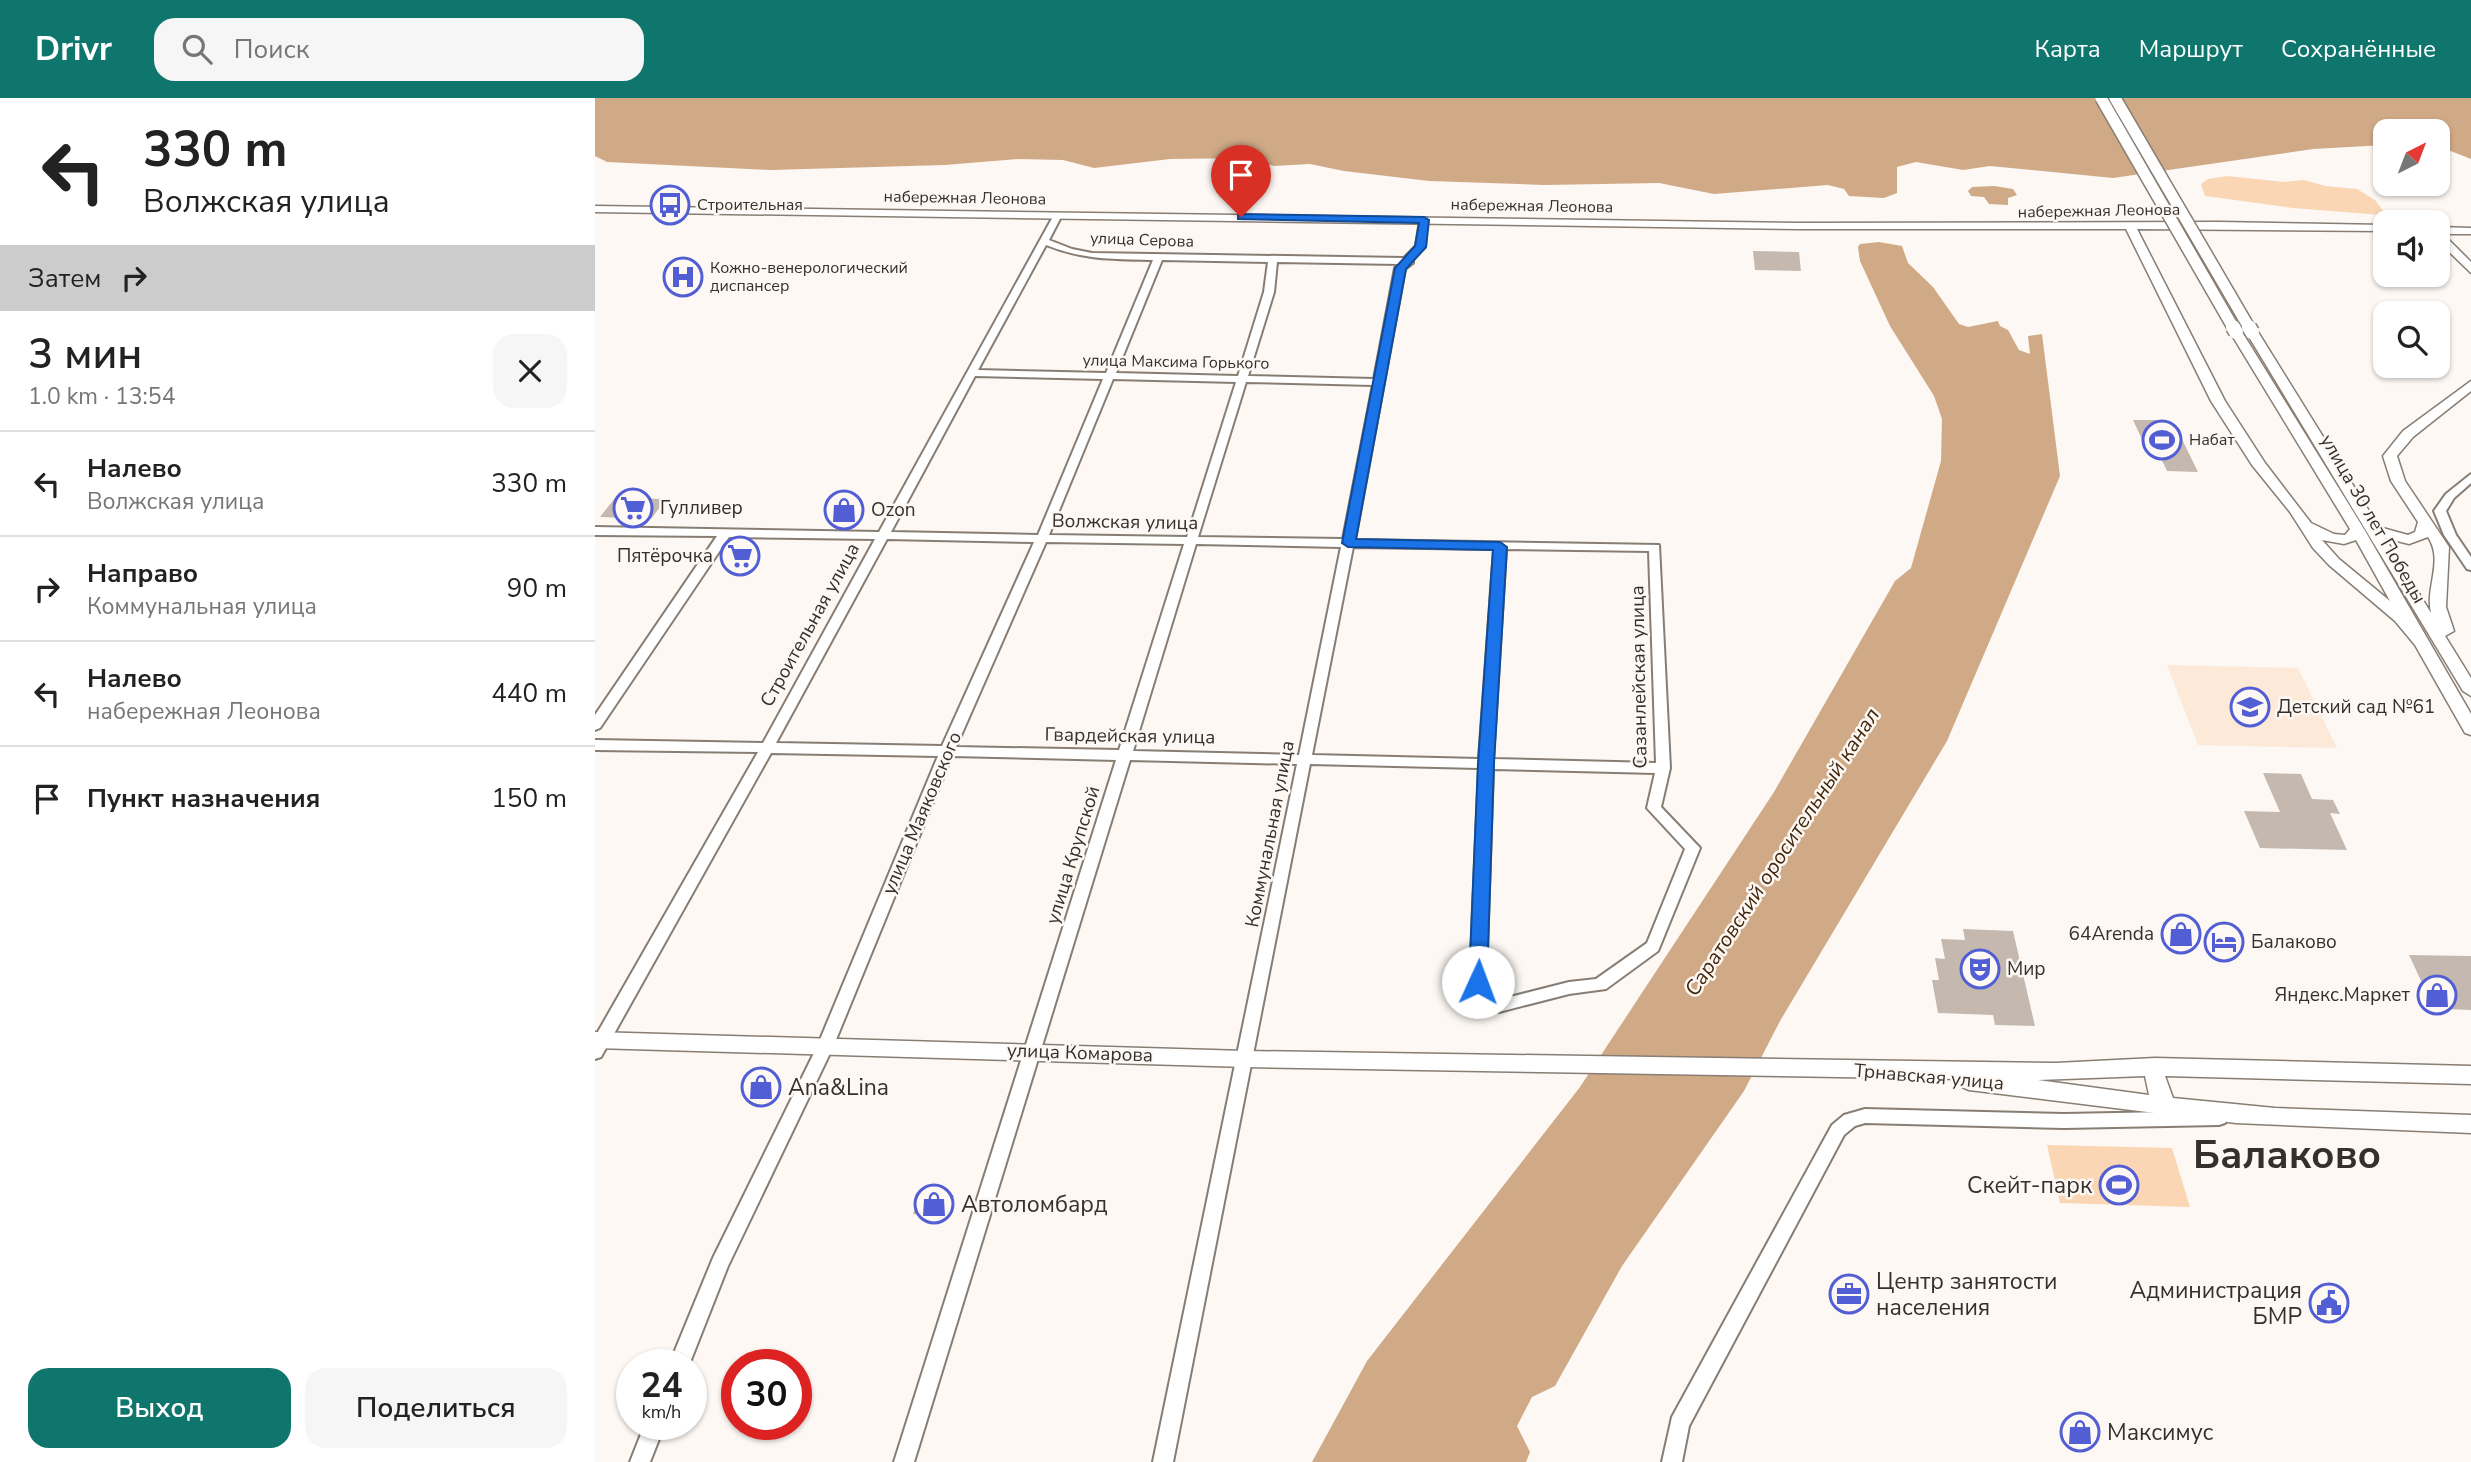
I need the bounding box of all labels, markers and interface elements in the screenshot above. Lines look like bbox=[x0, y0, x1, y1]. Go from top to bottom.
search box bbox=[154, 18, 644, 81]
text: Drivr bbox=[35, 27, 112, 72]
icon: search bbox=[178, 30, 216, 68]
text: Поиск bbox=[234, 32, 309, 67]
text: Карта bbox=[2035, 33, 2101, 65]
text: Маршрут bbox=[2139, 33, 2243, 65]
text: Сохранённые bbox=[2281, 33, 2436, 65]
text: 330 m bbox=[143, 116, 287, 183]
north arrow bbox=[2373, 119, 2450, 196]
map controls bbox=[2373, 119, 2450, 378]
icon: left bbox=[28, 126, 119, 217]
pin bbox=[1211, 145, 1271, 217]
icon: arrive bbox=[1222, 156, 1260, 194]
text: Волжская улица bbox=[143, 180, 390, 223]
bus stop icon: Строительная bbox=[649, 184, 691, 226]
street label: набережная Леонова bbox=[884, 186, 1046, 210]
place label: Строительная bbox=[697, 194, 803, 216]
street label: набережная Леонова bbox=[1451, 194, 1613, 218]
street label: набережная Леонова bbox=[2018, 199, 2180, 223]
button: sound bbox=[2373, 210, 2450, 287]
street label: улица Серова bbox=[1090, 227, 1194, 253]
hospital icon: Кожно-венерологический диспансер bbox=[662, 256, 704, 298]
place label: Кожно-венерологический диспансер bbox=[710, 257, 908, 297]
icon: right bbox=[115, 259, 153, 297]
text: Затем bbox=[28, 261, 101, 296]
button: search bbox=[2373, 301, 2450, 378]
text: 3 мин bbox=[28, 326, 142, 383]
button: close bbox=[493, 334, 567, 408]
street label: улица Максима Горького bbox=[1082, 349, 1270, 375]
text: 1.0 km · 13:54 bbox=[28, 381, 175, 412]
sports icon: Набат bbox=[2141, 419, 2183, 461]
place label: Набат bbox=[2189, 429, 2235, 451]
street label: улица 30 лет Победы bbox=[2314, 430, 2432, 608]
text: Налево bbox=[87, 451, 182, 486]
icon: left bbox=[28, 465, 66, 503]
text: 330 m bbox=[491, 466, 567, 501]
text: Волжская улица bbox=[87, 486, 264, 517]
supermarket icon: Гулливер bbox=[612, 487, 654, 529]
shop icon: Ozon bbox=[823, 489, 865, 531]
place label: Гулливер bbox=[660, 495, 743, 521]
place label: Ozon bbox=[871, 497, 916, 523]
street label: Волжская улица bbox=[1051, 508, 1199, 536]
supermarket icon: Пятёрочка bbox=[719, 535, 761, 577]
street label: Строительная улица bbox=[754, 538, 866, 712]
place label: Пятёрочка bbox=[617, 543, 713, 569]
text: Направо bbox=[87, 556, 198, 591]
icon: right bbox=[28, 570, 66, 608]
text: 90 m bbox=[507, 571, 567, 606]
street label: Сазанлейская улица bbox=[1624, 585, 1654, 769]
text: Коммунальная улица bbox=[87, 591, 317, 622]
text: Налево bbox=[87, 661, 182, 696]
icon: left bbox=[28, 675, 66, 713]
text: 440 m bbox=[491, 676, 567, 711]
school or university icon: Детский сад №61 bbox=[2229, 686, 2271, 728]
place label: Детский сад №61 bbox=[2277, 694, 2435, 720]
text: набережная Леонова bbox=[87, 696, 321, 727]
water label: Саратовский оросительный канал bbox=[1678, 702, 1886, 1002]
street label: Гвардейская улица bbox=[1044, 722, 1216, 750]
street label: улица Маяковского bbox=[876, 728, 968, 898]
street label: Коммунальная улица bbox=[1239, 738, 1301, 930]
icon: arrive bbox=[28, 780, 66, 818]
text: Пункт назначения bbox=[87, 781, 320, 816]
text: 150 m bbox=[491, 781, 567, 816]
street label: улица Крупской bbox=[1040, 783, 1106, 927]
shop icon: 64Arenda bbox=[2160, 913, 2202, 955]
place label: 64Arenda bbox=[2069, 921, 2154, 947]
hotel icon: Балаково bbox=[2203, 921, 2245, 963]
place label: Балаково bbox=[2251, 929, 2337, 955]
position arrow bbox=[1441, 945, 1515, 1019]
theatre icon: Мир bbox=[1959, 948, 2001, 990]
place label: Мир bbox=[2007, 956, 2046, 982]
shop icon: Яндекс.Маркет bbox=[2416, 974, 2458, 1016]
place label: Яндекс.Маркет bbox=[2275, 982, 2411, 1008]
street label: улица Комарова bbox=[1007, 1037, 1153, 1069]
street label: Трнавская улица bbox=[1853, 1057, 2005, 1097]
shop icon: Ana&Lina bbox=[740, 1066, 782, 1108]
place label: Ana&Lina bbox=[788, 1072, 889, 1103]
district label: Балаково bbox=[2193, 1128, 2381, 1182]
sports icon: Скейт-парк bbox=[2098, 1164, 2140, 1206]
place label: Скейт-парк bbox=[1967, 1170, 2093, 1201]
shop icon: Автоломбард bbox=[913, 1183, 955, 1225]
place label: Автоломбард bbox=[961, 1189, 1108, 1220]
place label: Центр занятости населения bbox=[1876, 1266, 2057, 1323]
office icon: Центр занятости населения bbox=[1828, 1273, 1870, 1315]
place label: Администрация БМР bbox=[2129, 1275, 2302, 1332]
public building icon: Администрация БМР bbox=[2308, 1282, 2350, 1324]
speed limit sign: 30 bbox=[721, 1349, 812, 1440]
text: 24 bbox=[640, 1362, 683, 1409]
button: Выход bbox=[28, 1368, 291, 1448]
button: Поделиться bbox=[305, 1368, 567, 1448]
text: km/h bbox=[642, 1400, 681, 1424]
shop icon: Максимус bbox=[2059, 1411, 2101, 1453]
place label: Максимус bbox=[2107, 1417, 2214, 1448]

